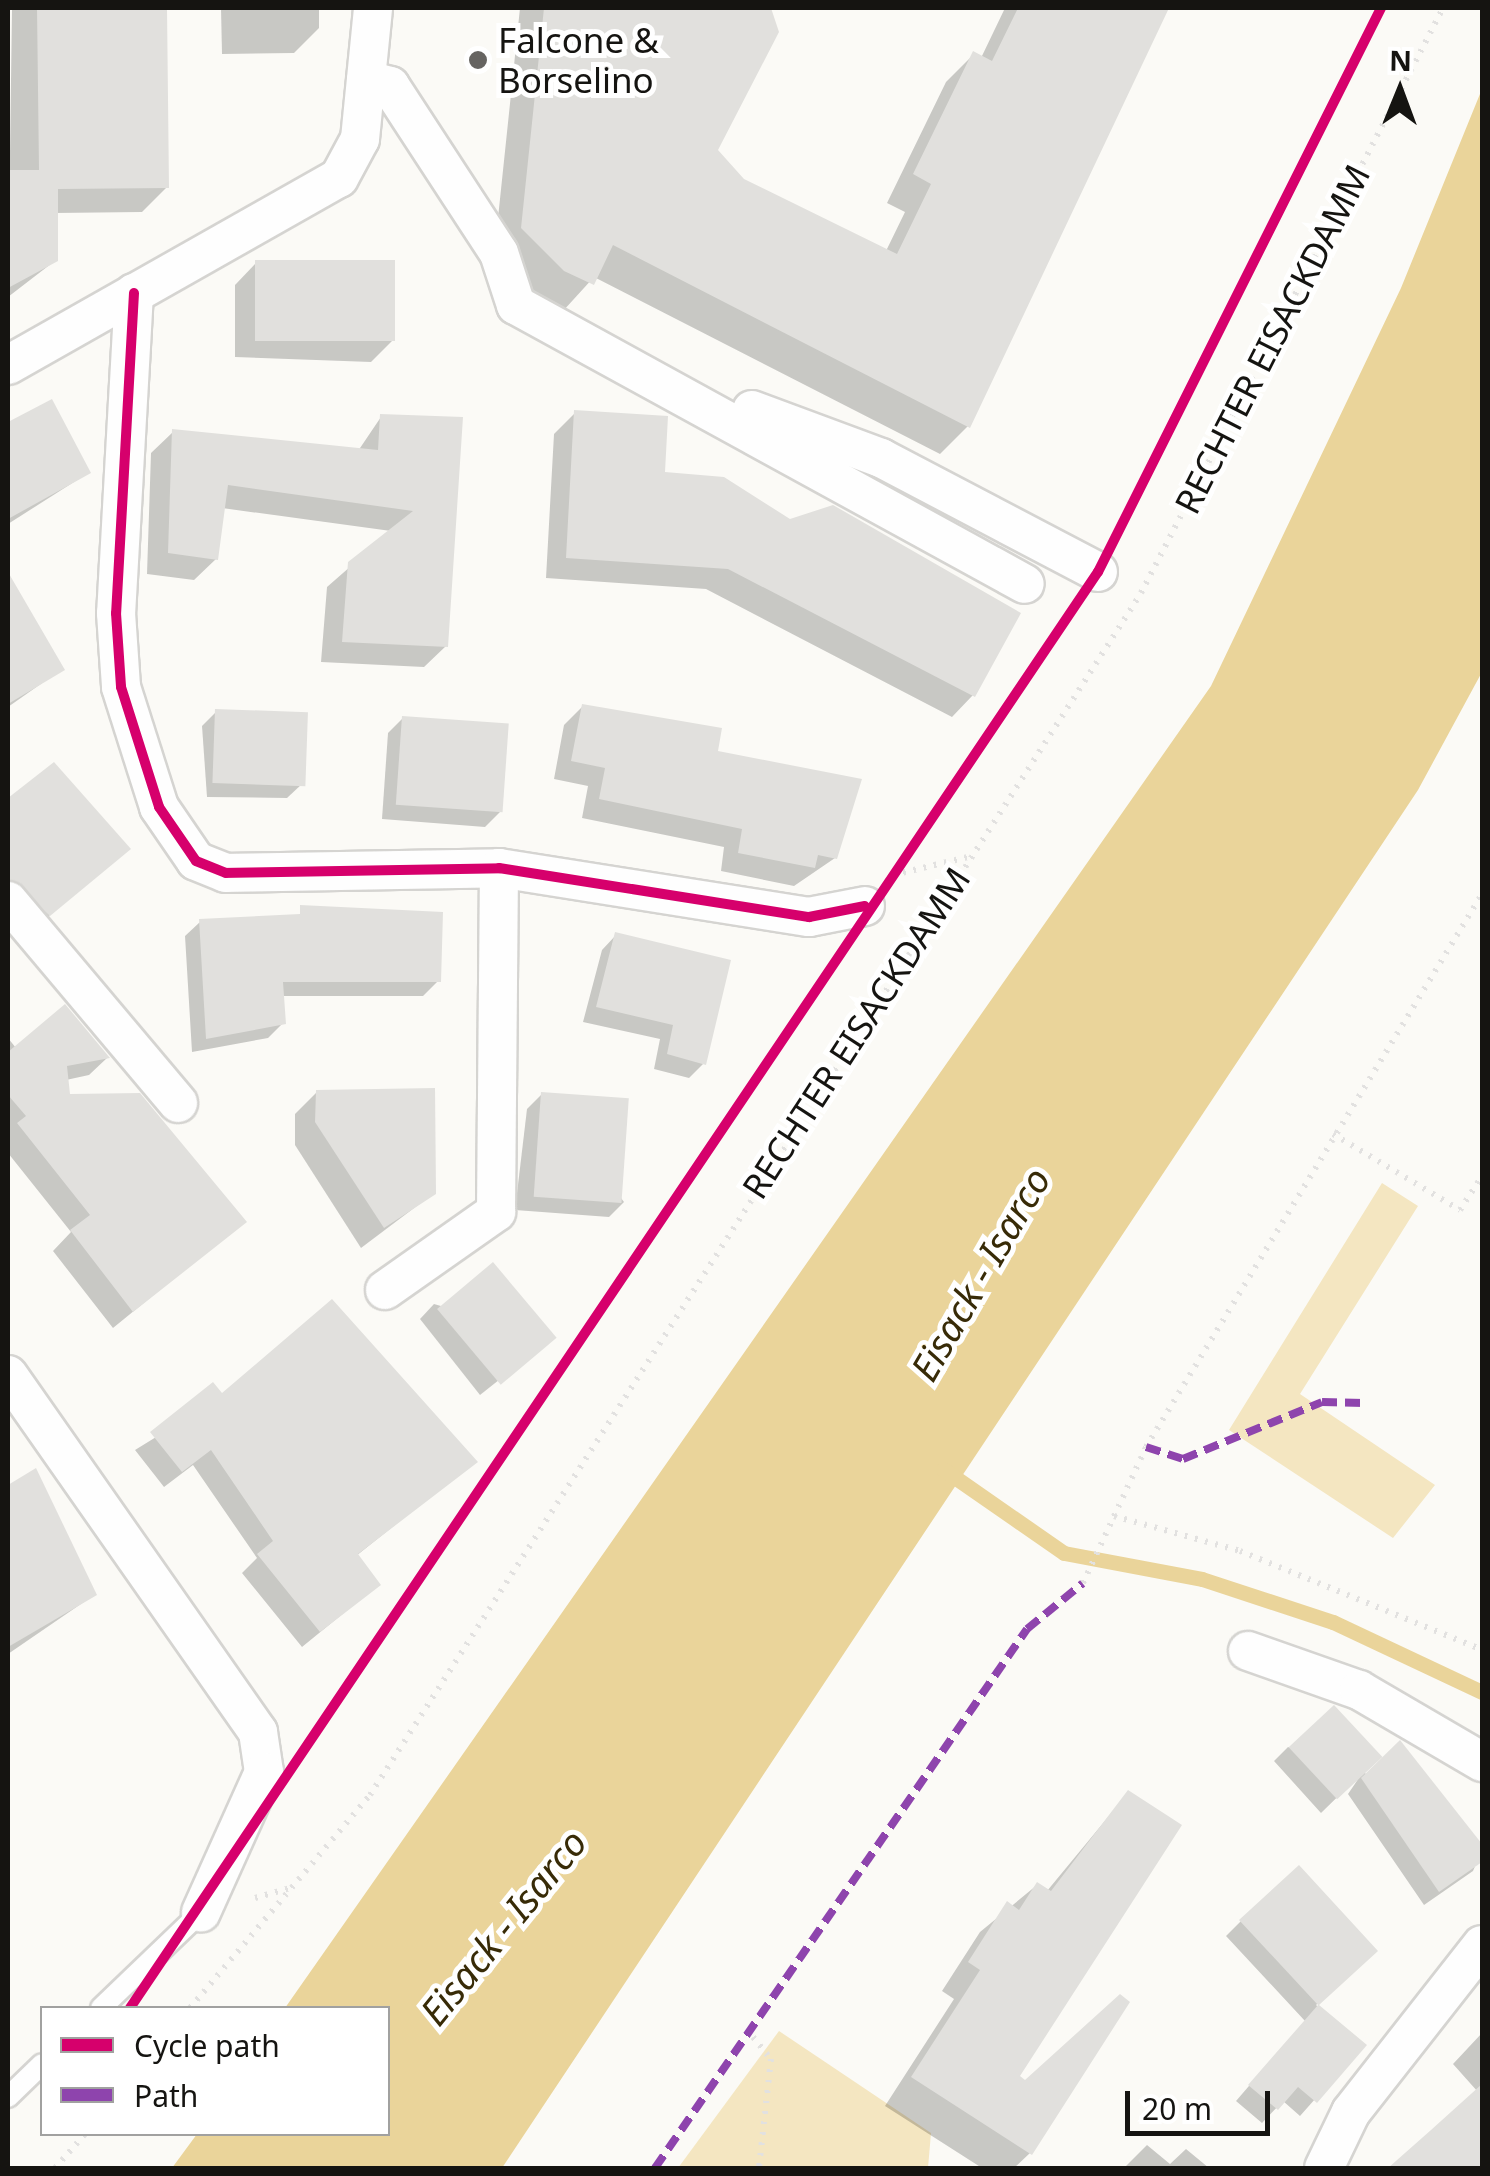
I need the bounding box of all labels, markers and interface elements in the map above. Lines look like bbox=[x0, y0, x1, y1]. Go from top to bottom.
place label: Falcone & Borselino bbox=[498, 19, 659, 101]
north arrow bbox=[1350, 40, 1450, 140]
text: N bbox=[1389, 41, 1412, 79]
marker: Falcone & Borselino bbox=[467, 49, 489, 71]
street label: RECHTER EISACKDAMM bbox=[1166, 158, 1378, 520]
street label: RECHTER EISACKDAMM bbox=[733, 860, 979, 1206]
water label: Eisack - Isarco bbox=[901, 1159, 1059, 1389]
water label: Eisack - Isarco bbox=[410, 1820, 596, 2034]
legend bbox=[40, 2006, 390, 2136]
text: Cycle path bbox=[134, 2025, 280, 2066]
scale bar bbox=[1130, 2071, 1275, 2133]
text: Path bbox=[134, 2075, 198, 2116]
text: 20 m bbox=[1142, 2088, 1212, 2129]

